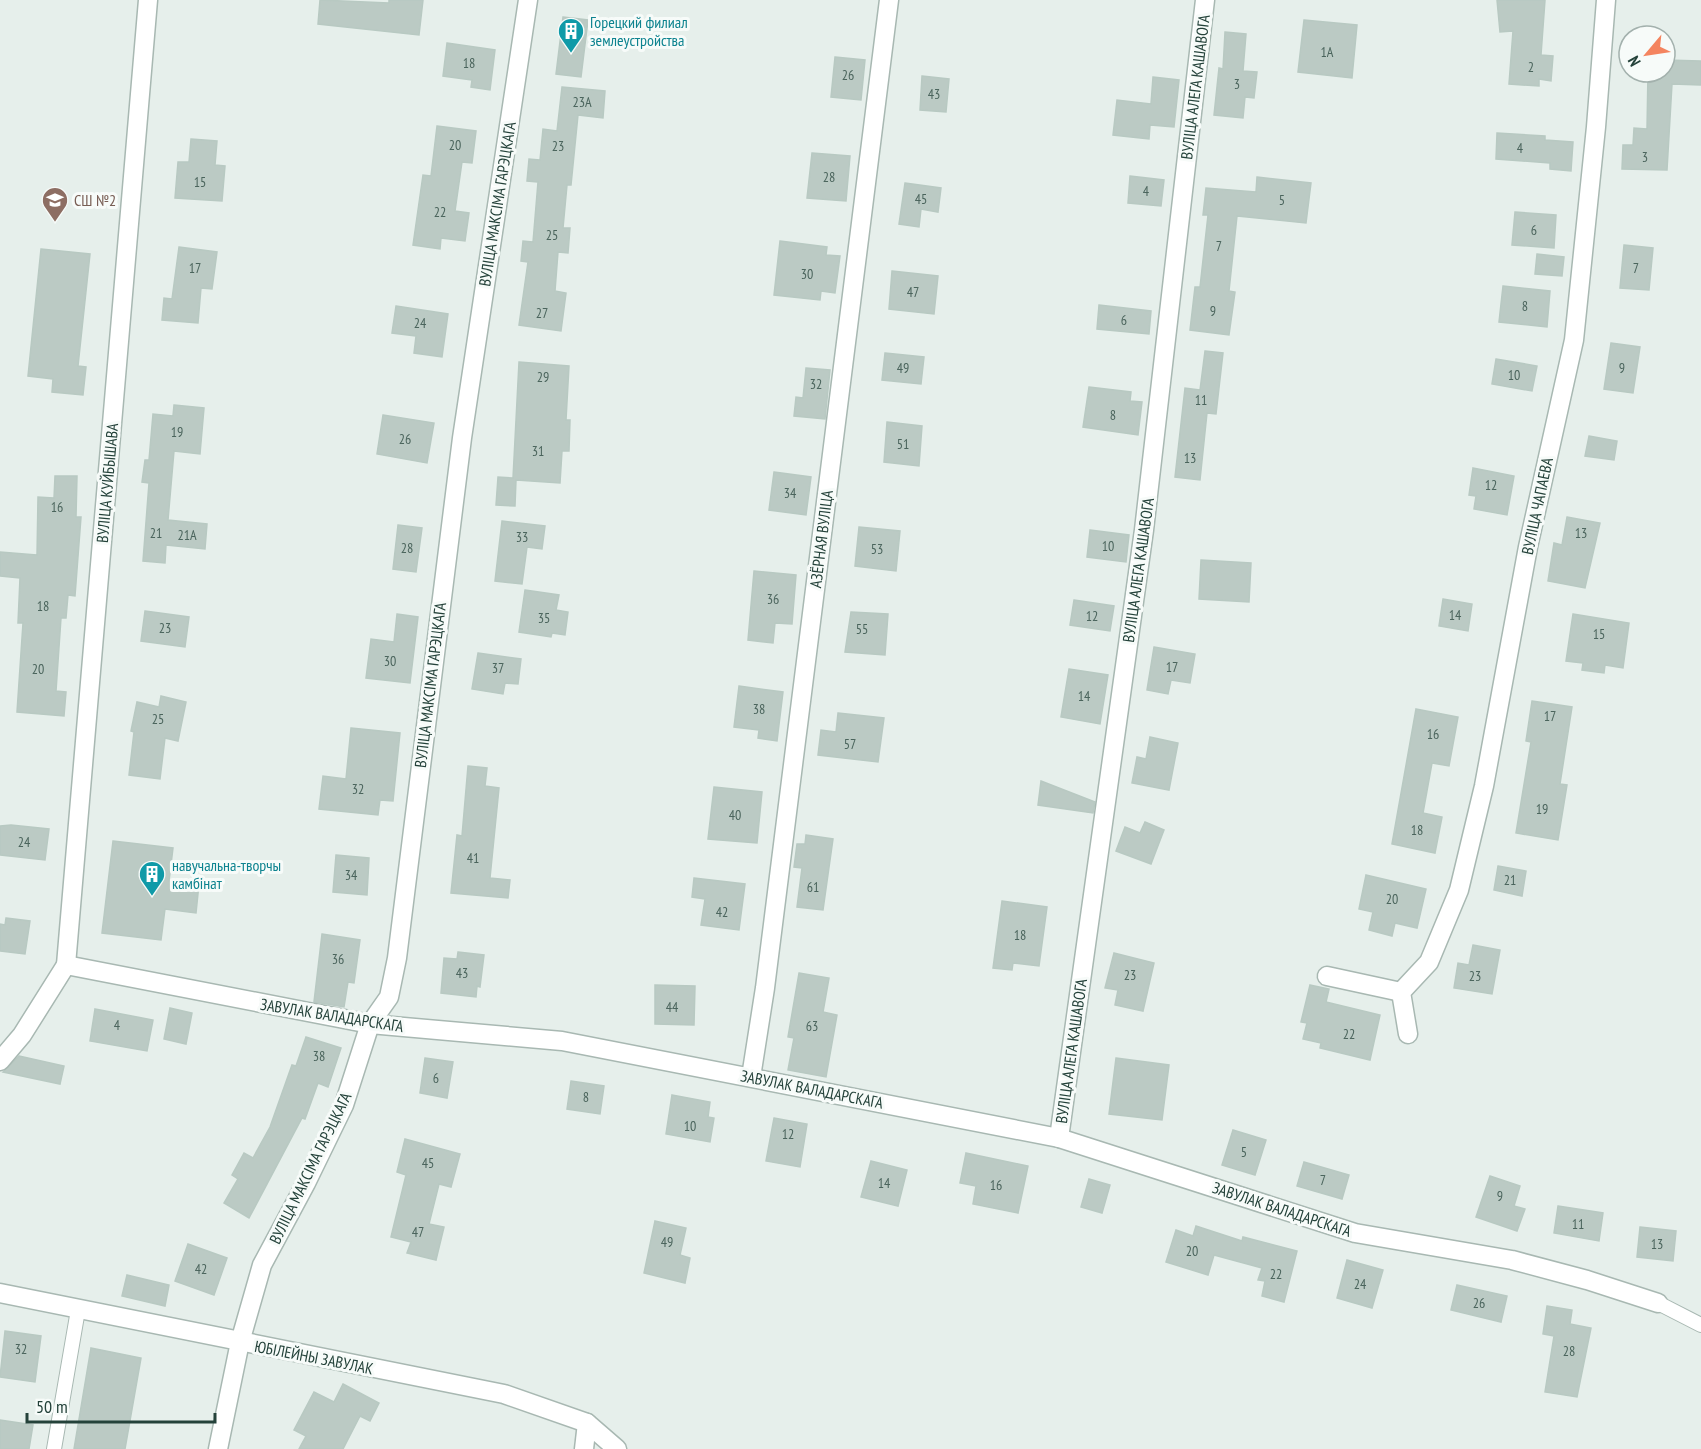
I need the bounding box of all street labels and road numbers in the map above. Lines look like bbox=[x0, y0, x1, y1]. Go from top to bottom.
street label: ВУЛІЦА АЛЕГА КАШАВОГА bbox=[1176, 13, 1214, 160]
street label: ВУЛІЦА МАКСІМА ГАРЭЦКАГА bbox=[474, 120, 520, 288]
street label: ВУЛІЦА КУЙБЫШАВА bbox=[92, 422, 122, 544]
street label: ВУЛІЦА ЧАПАЕВА bbox=[1517, 455, 1557, 556]
street label: АЗЁРНАЯ ВУЛІЦА bbox=[805, 489, 837, 589]
street label: ВУЛІЦА АЛЕГА КАШАВОГА bbox=[1118, 496, 1158, 644]
street label: ВУЛІЦА МАКСІМА ГАРЭЦКАГА bbox=[410, 601, 450, 769]
street label: ВУЛІЦА АЛЕГА КАШАВОГА bbox=[1051, 977, 1091, 1125]
street label: ЗАВУЛАК ВАЛАДАРСКАГА bbox=[259, 994, 406, 1036]
street label: ЗАВУЛАК ВАЛАДАРСКАГА bbox=[739, 1065, 885, 1113]
street label: ВУЛІЦА МАКСІМА ГАРЭЦКАГА bbox=[265, 1088, 356, 1247]
street label: ЗАВУЛАК ВАЛАДАРСКАГА bbox=[1210, 1177, 1354, 1241]
street label: ЮБІЛЕЙНЫ ЗАВУЛАК bbox=[253, 1336, 375, 1378]

